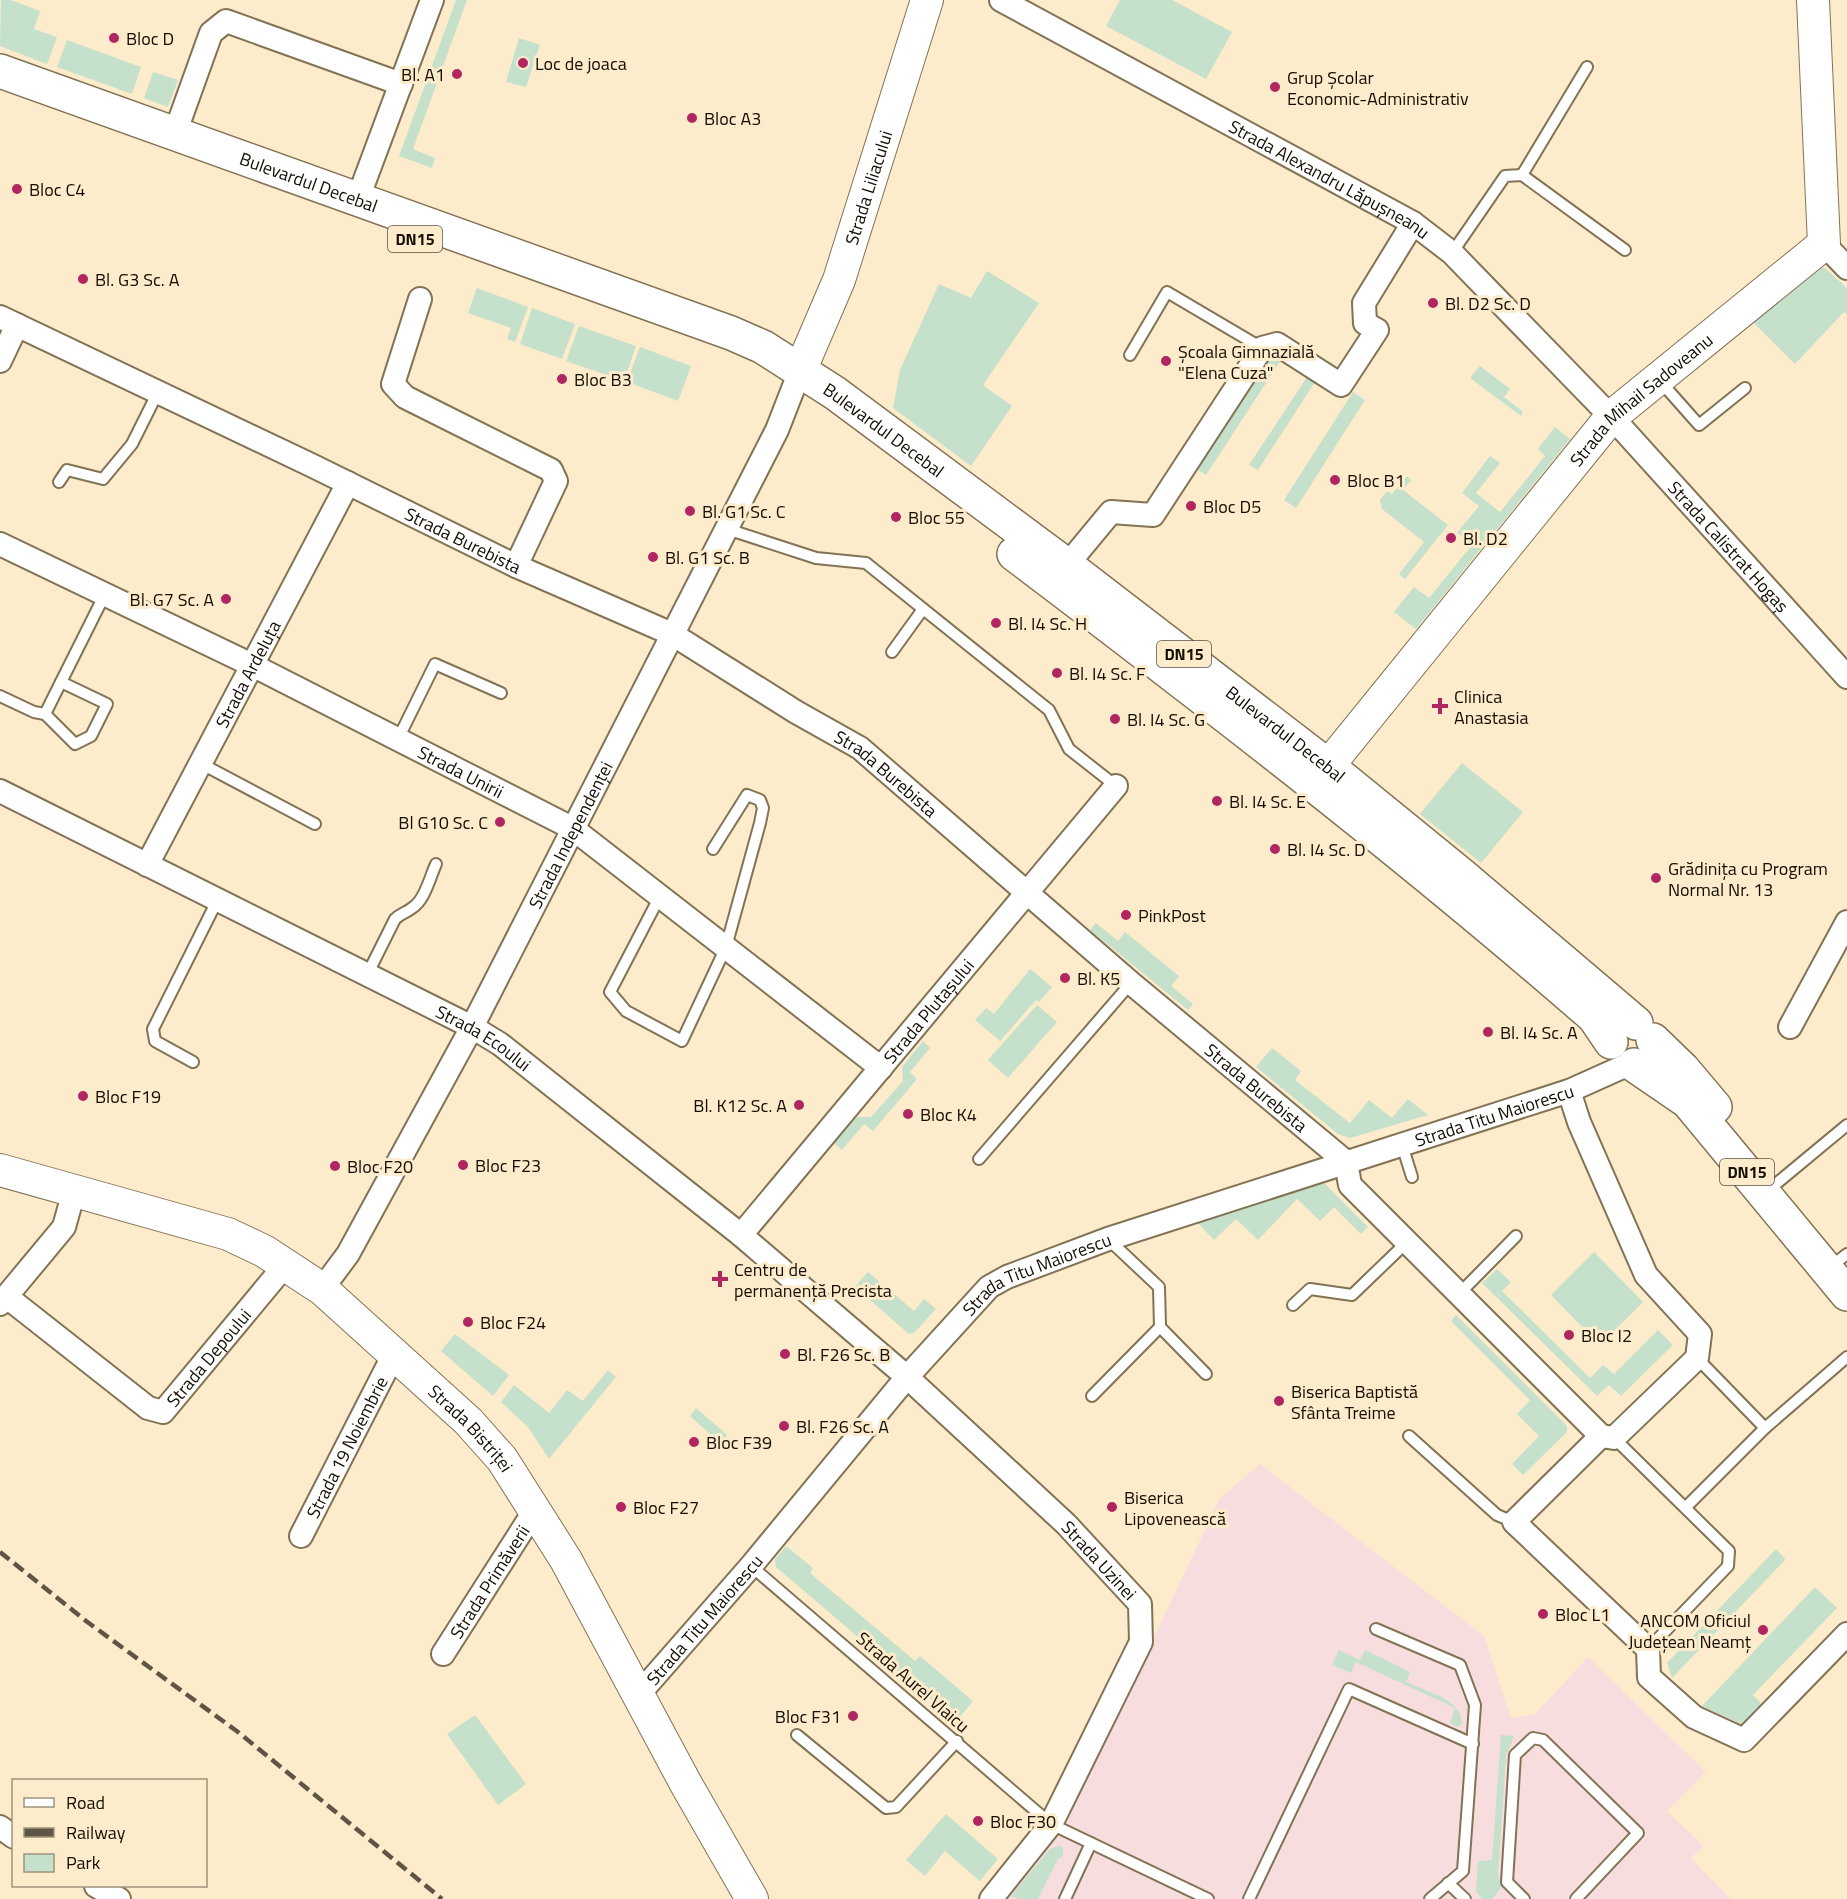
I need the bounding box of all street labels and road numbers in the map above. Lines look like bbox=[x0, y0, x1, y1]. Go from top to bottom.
street label: Strada Alexandru Lăpușneanu bbox=[1224, 112, 1436, 245]
street label: Strada Liliacului bbox=[837, 127, 899, 248]
street label: Bulevardul Decebal bbox=[236, 145, 381, 219]
road number: DN15 bbox=[388, 226, 442, 252]
street label: Strada Mihail Sadoveanu bbox=[1563, 326, 1718, 472]
street label: Bulevardul Decebal bbox=[818, 376, 950, 483]
street label: Strada Calistrat Hogaș bbox=[1662, 475, 1796, 618]
street label: Strada Burebista bbox=[400, 500, 526, 580]
street label: Strada Ardeluța bbox=[208, 615, 287, 732]
road number: DN15 bbox=[1157, 641, 1211, 667]
street label: Bulevardul Decebal bbox=[1220, 679, 1351, 789]
street label: Strada Burebista bbox=[830, 723, 944, 823]
street label: Strada Unirii bbox=[413, 738, 509, 805]
street label: Strada Independenței bbox=[521, 756, 619, 913]
street label: Strada Plutașului bbox=[876, 953, 980, 1069]
street label: Strada Ecoului bbox=[431, 998, 537, 1077]
street label: Strada Burebista bbox=[1199, 1037, 1314, 1138]
street label: Strada Titu Maiorescu bbox=[1411, 1077, 1577, 1153]
road number: DN15 bbox=[1720, 1159, 1774, 1185]
street label: Strada Titu Maiorescu bbox=[956, 1226, 1115, 1322]
street label: Strada Depoului bbox=[159, 1302, 257, 1412]
street label: Strada 19 Noiembrie bbox=[299, 1371, 394, 1523]
street label: Strada Bistriței bbox=[422, 1378, 520, 1477]
street label: Strada Uzinei bbox=[1055, 1514, 1143, 1606]
street label: Strada Primăverii bbox=[443, 1519, 536, 1644]
street label: Strada Titu Maiorescu bbox=[640, 1548, 769, 1691]
street label: Strada Aurel Vlaicu bbox=[850, 1625, 976, 1739]

